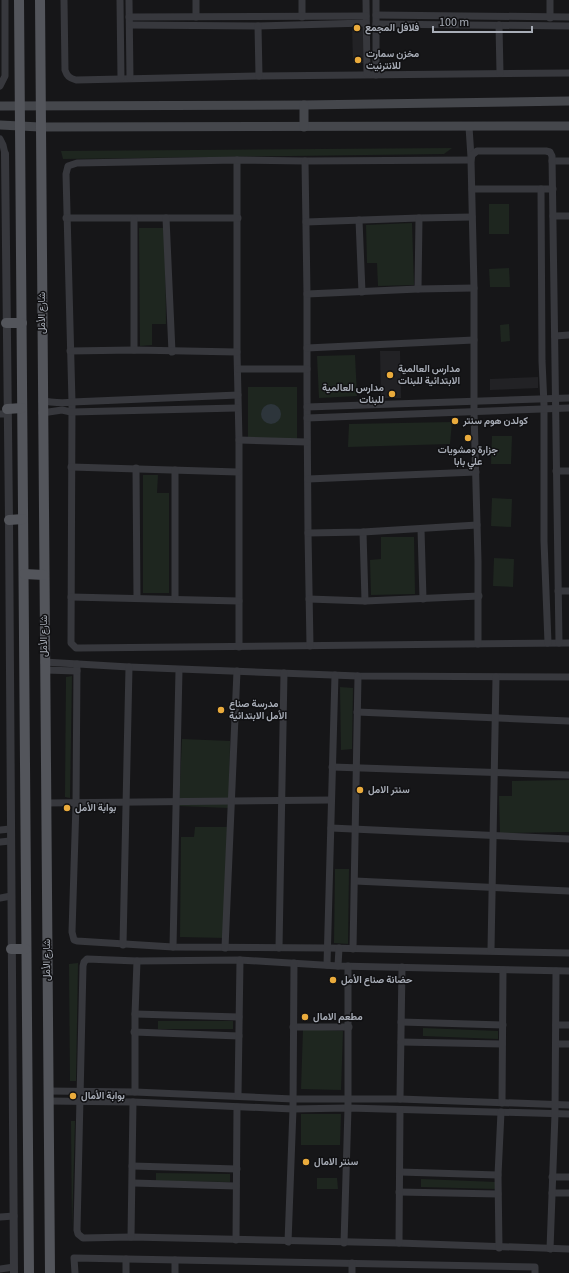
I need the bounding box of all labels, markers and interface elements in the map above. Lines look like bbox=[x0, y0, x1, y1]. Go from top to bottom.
scale bar bbox=[433, 8, 532, 34]
text: 100 m bbox=[439, 14, 469, 31]
place label: فلافل المجمع bbox=[365, 21, 420, 35]
marker: فلافل المجمع bbox=[352, 23, 362, 33]
place label: مخزن سمارت للانترنيت bbox=[366, 47, 420, 73]
marker: مخزن سمارت للانترنيت bbox=[353, 55, 363, 65]
street label: شارع الأمل bbox=[35, 292, 49, 334]
place label: مدارس العالمية الابتدائية للبنات bbox=[398, 362, 461, 388]
marker: مدارس العالمية الابتدائية للبنات bbox=[385, 370, 395, 380]
place label: مدارس العالمية للبنات bbox=[322, 381, 385, 407]
marker: مدارس العالمية للبنات bbox=[387, 389, 397, 399]
place label: كولدن هوم سنتر bbox=[462, 414, 529, 428]
marker: كولدن هوم سنتر bbox=[450, 416, 460, 426]
marker: جزارة ومشويات علي بابا bbox=[463, 433, 473, 443]
place label: جزارة ومشويات علي بابا bbox=[438, 443, 498, 470]
street label: شارع الأمل bbox=[37, 615, 51, 657]
place label: مدرسة صناع الأمل الابتدائية bbox=[229, 697, 287, 723]
marker: مدرسة صناع الأمل الابتدائية bbox=[216, 705, 226, 715]
place label: سنتر الامل bbox=[368, 783, 410, 797]
marker: سنتر الامل bbox=[355, 785, 365, 795]
place label: بوابة الأمل bbox=[75, 801, 116, 815]
marker: بوابة الأمل bbox=[62, 803, 72, 813]
street label: شارع الأمل bbox=[40, 939, 54, 981]
place label: حضانة صناع الأمل bbox=[341, 973, 413, 987]
marker: حضانة صناع الأمل bbox=[328, 975, 338, 985]
place label: مطعم الامال bbox=[313, 1010, 363, 1024]
marker: مطعم الامال bbox=[300, 1012, 310, 1022]
place label: بوابة الأمال bbox=[81, 1089, 125, 1103]
marker: بوابة الأمال bbox=[68, 1091, 78, 1101]
place label: سنتر الامال bbox=[314, 1155, 358, 1169]
marker: سنتر الامال bbox=[301, 1157, 311, 1167]

